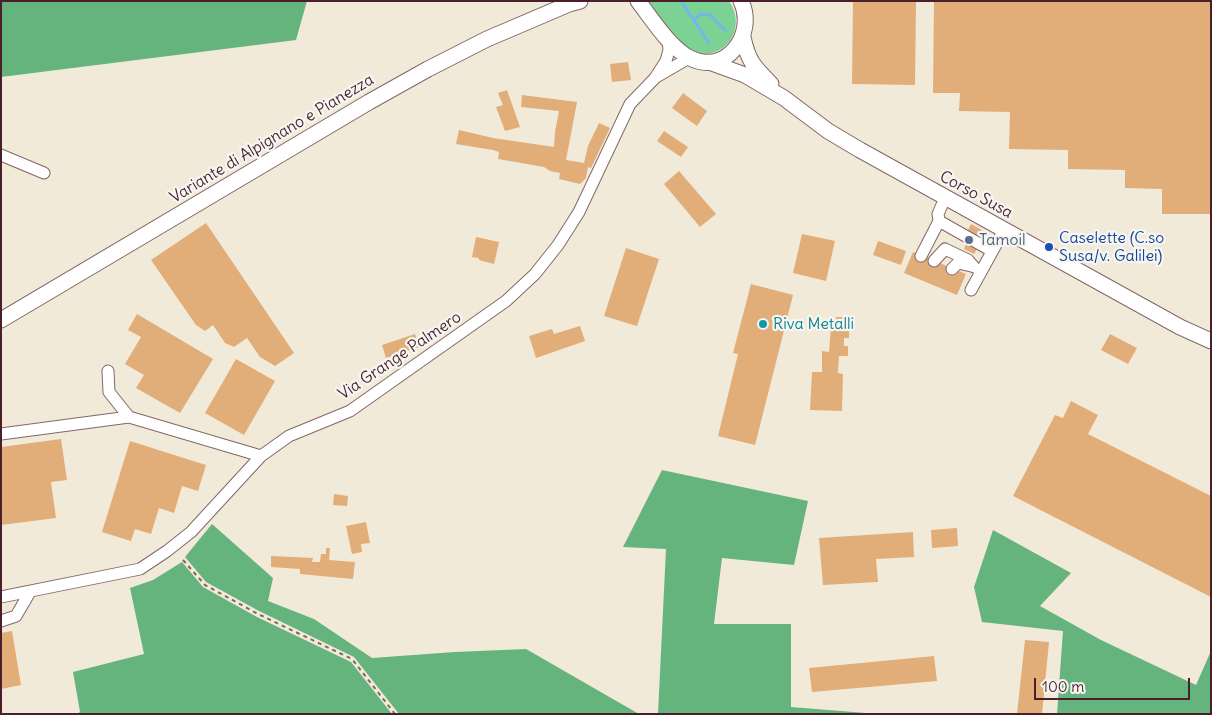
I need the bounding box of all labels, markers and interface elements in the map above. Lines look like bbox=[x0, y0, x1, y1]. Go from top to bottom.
street label: Variante di Alpignano e Pianezza bbox=[167, 70, 377, 208]
street label: Corso Susa bbox=[936, 167, 1016, 223]
place label: Caselette (C.so Susa/v. Galilei) bbox=[1059, 228, 1164, 266]
place label: Tamoil bbox=[979, 230, 1026, 250]
marker: Tamoil bbox=[963, 234, 975, 246]
marker: Caselette (C.so Susa/v. Galilei) bbox=[1043, 241, 1055, 253]
street label: Via Grange Palmero bbox=[335, 308, 465, 404]
place label: Riva Metalli bbox=[773, 314, 854, 334]
marker: Riva Metalli bbox=[757, 318, 769, 330]
scale bar bbox=[1037, 668, 1193, 700]
text: 100 m bbox=[1042, 677, 1084, 696]

